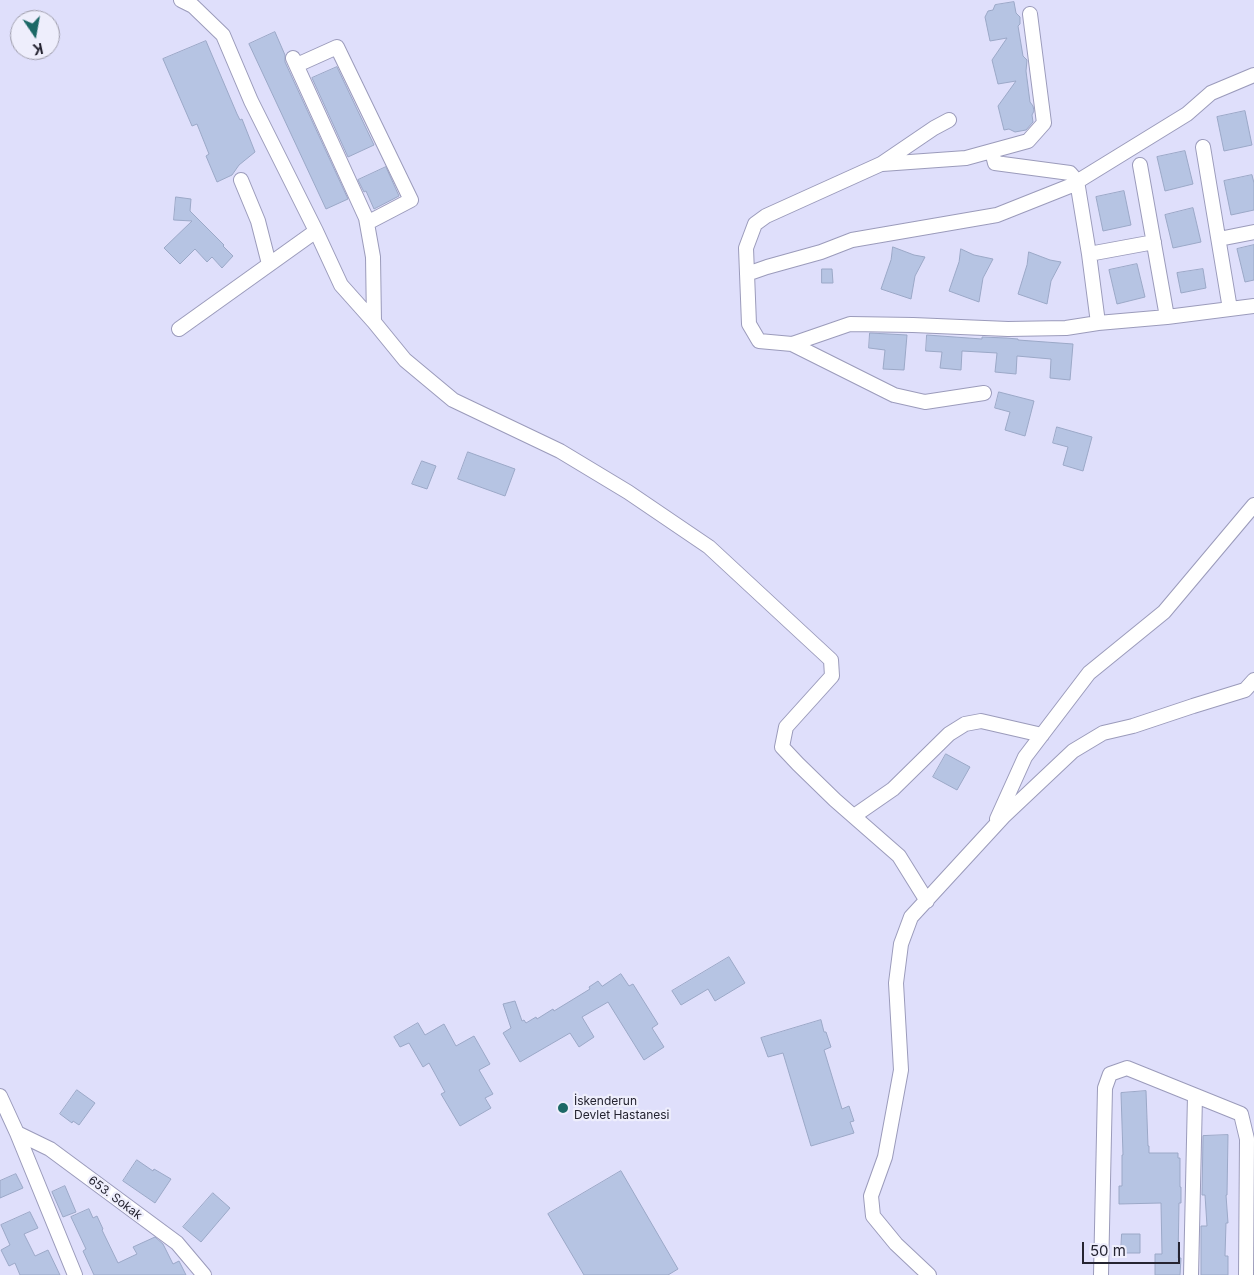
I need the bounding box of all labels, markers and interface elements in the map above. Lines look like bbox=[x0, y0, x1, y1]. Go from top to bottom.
north arrow bbox=[10, 10, 60, 60]
text: K bbox=[31, 40, 45, 59]
place label: İskenderun Devlet Hastanesi bbox=[574, 1094, 669, 1122]
marker: İskenderun Devlet Hastanesi bbox=[556, 1101, 570, 1115]
street label: 653. Sokak bbox=[85, 1173, 145, 1223]
scale bar bbox=[1084, 1232, 1182, 1264]
text: 50 m bbox=[1090, 1241, 1126, 1260]

